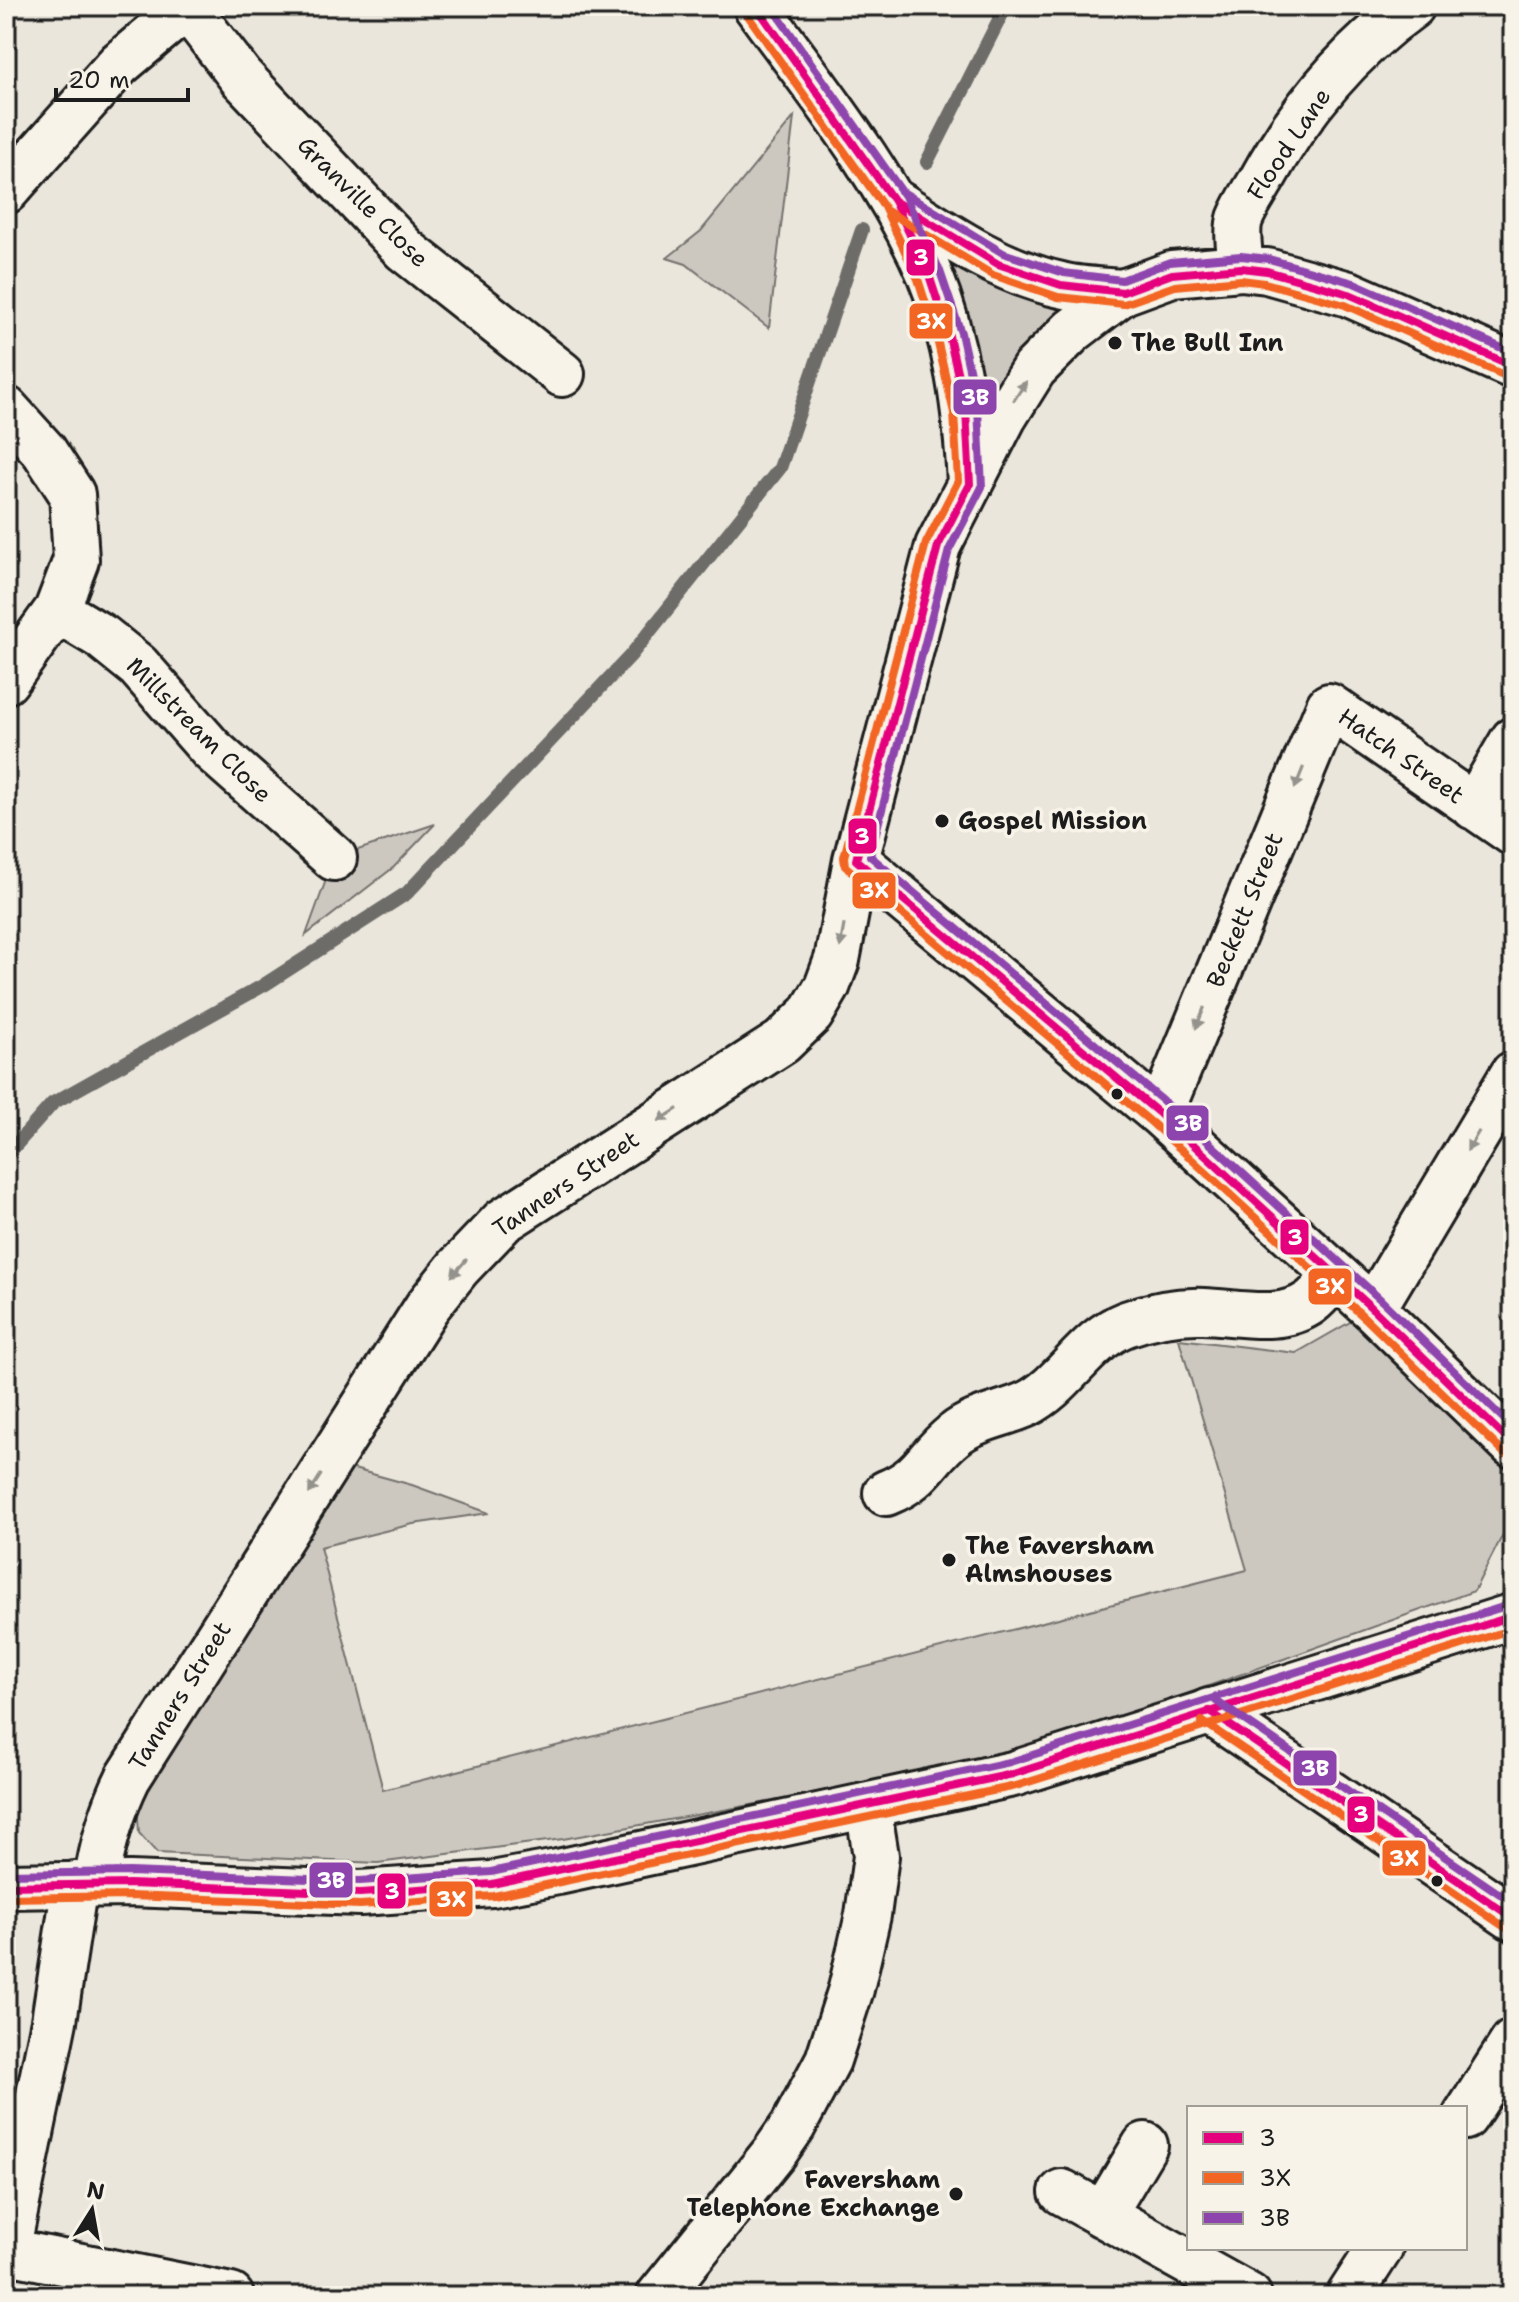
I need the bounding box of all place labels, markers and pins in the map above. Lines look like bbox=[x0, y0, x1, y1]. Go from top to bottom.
place label: The Bull Inn bbox=[1131, 327, 1284, 359]
marker: The Bull Inn bbox=[1106, 334, 1124, 352]
place label: Gospel Mission bbox=[958, 805, 1147, 837]
marker: Gospel Mission bbox=[933, 812, 951, 830]
unlabelled marker bbox=[1109, 1086, 1125, 1102]
place label: The Faversham Almshouses bbox=[965, 1530, 1154, 1590]
marker: The Faversham Almshouses bbox=[940, 1551, 958, 1569]
unlabelled marker bbox=[1429, 1873, 1445, 1889]
place label: Faversham Telephone Exchange bbox=[686, 2164, 940, 2224]
marker: Faversham Telephone Exchange bbox=[947, 2185, 965, 2203]

